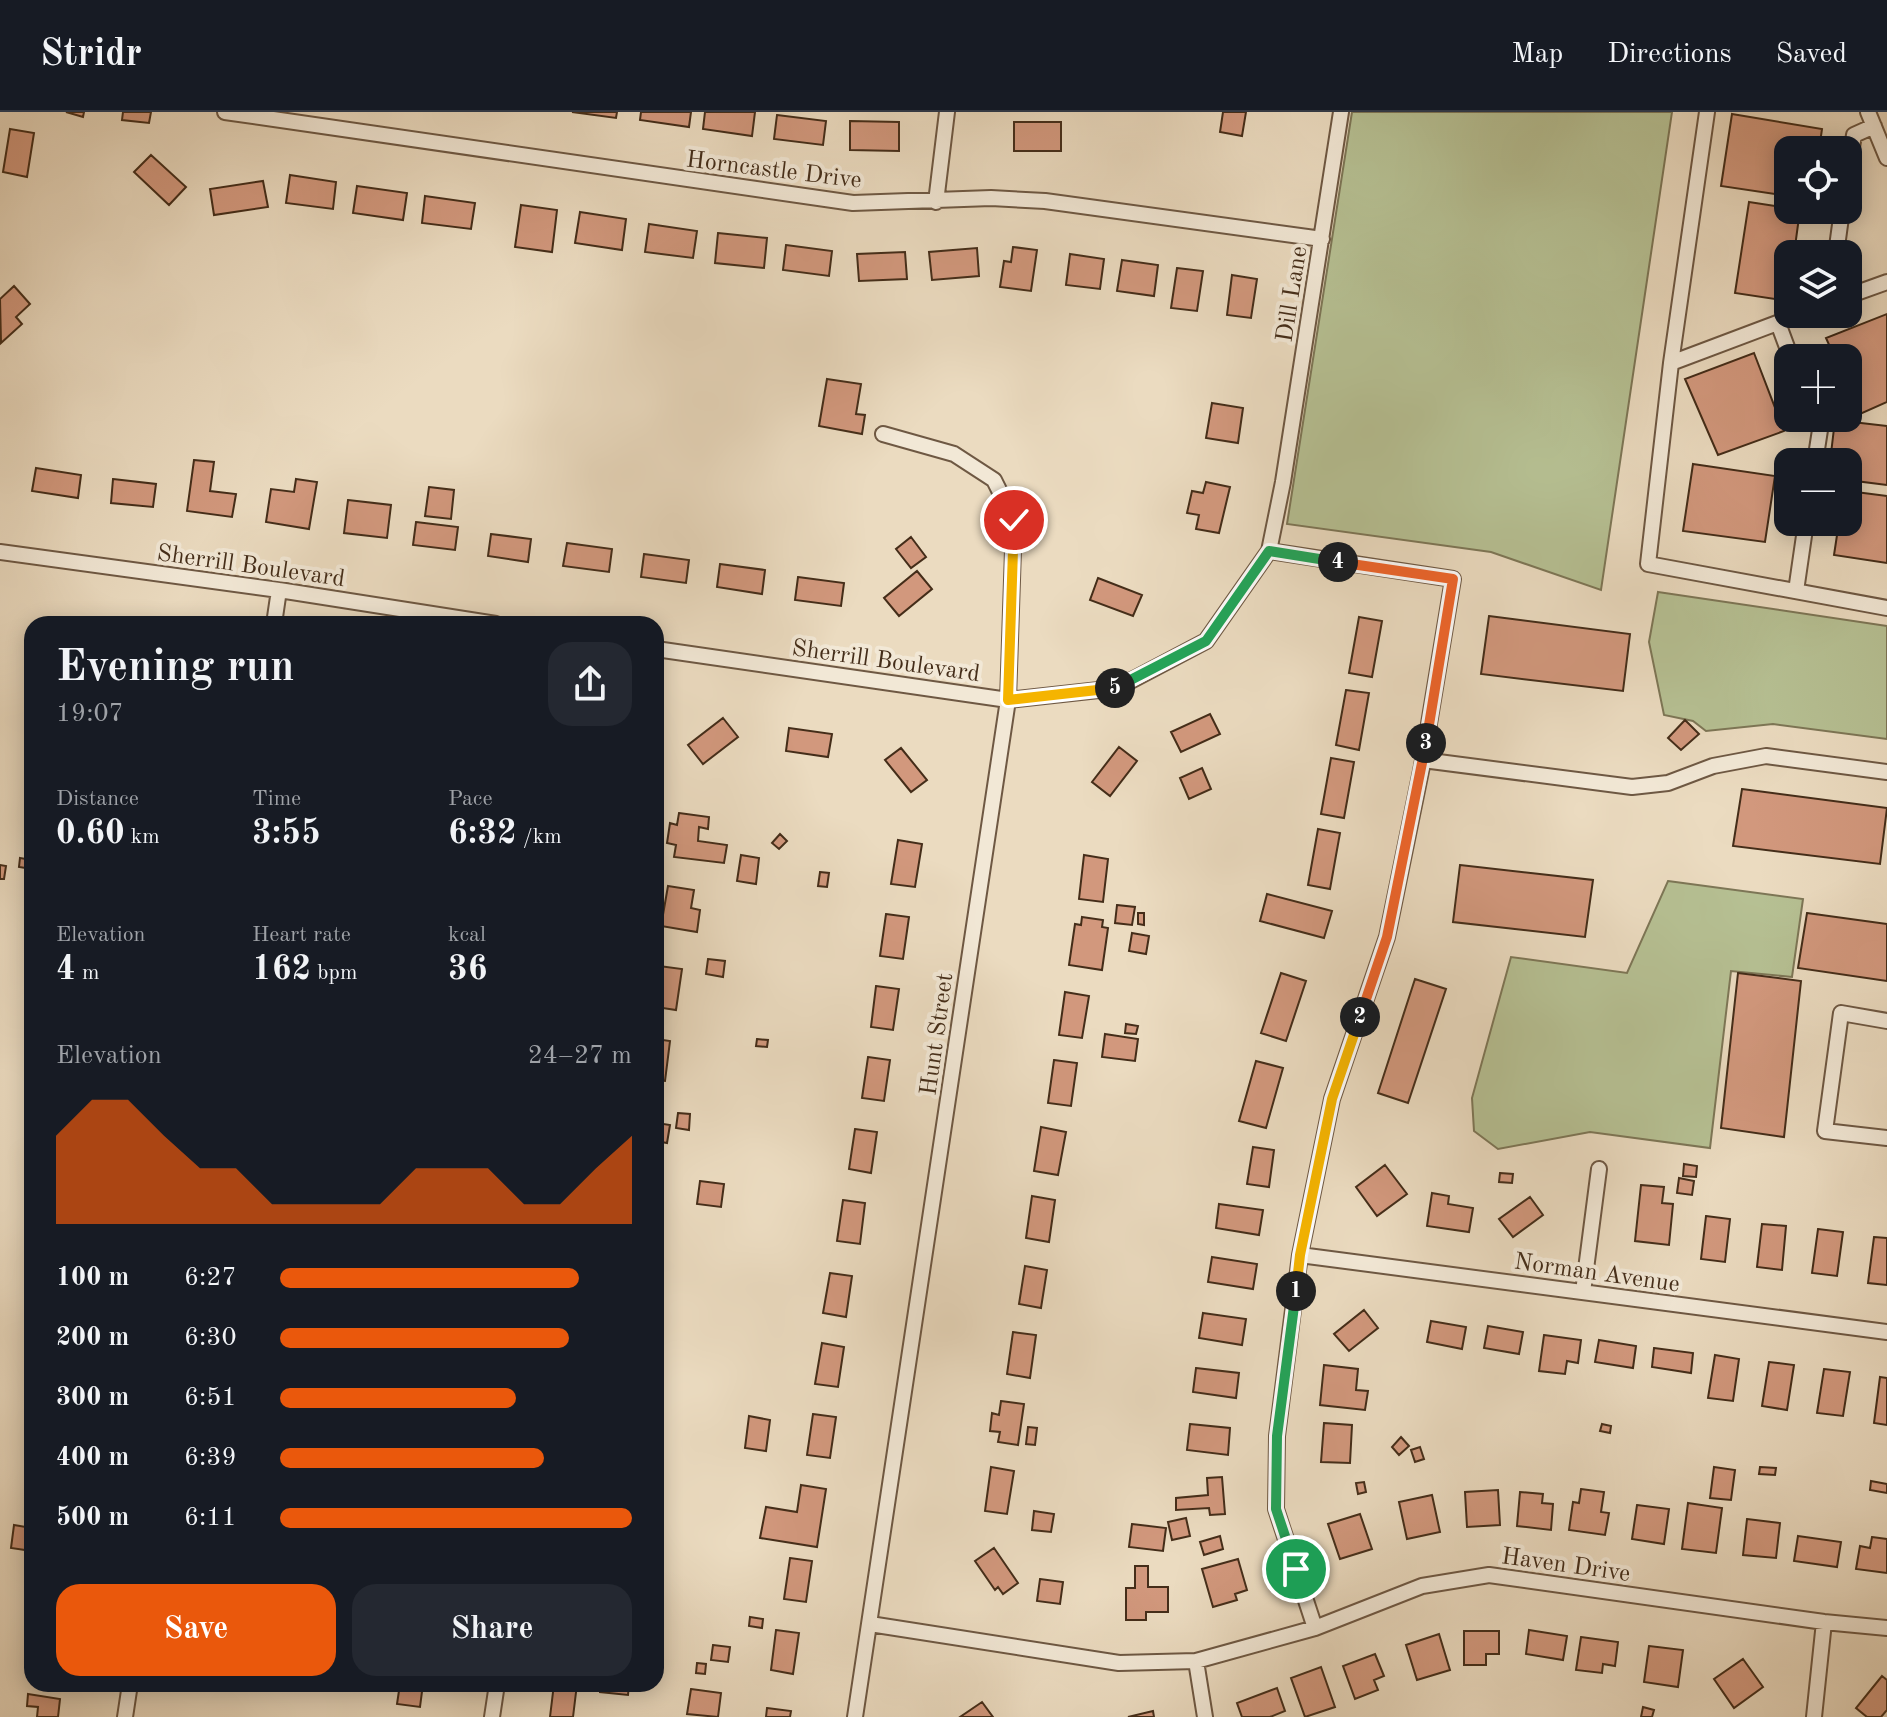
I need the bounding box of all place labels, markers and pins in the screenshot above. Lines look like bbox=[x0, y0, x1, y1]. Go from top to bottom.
pin bbox=[980, 486, 1048, 554]
pin: 4 bbox=[1318, 542, 1358, 582]
pin: 5 bbox=[1095, 668, 1135, 708]
pin: 3 bbox=[1406, 723, 1446, 763]
pin: 2 bbox=[1340, 997, 1380, 1037]
pin: 1 bbox=[1276, 1271, 1316, 1311]
pin bbox=[1262, 1535, 1330, 1603]

